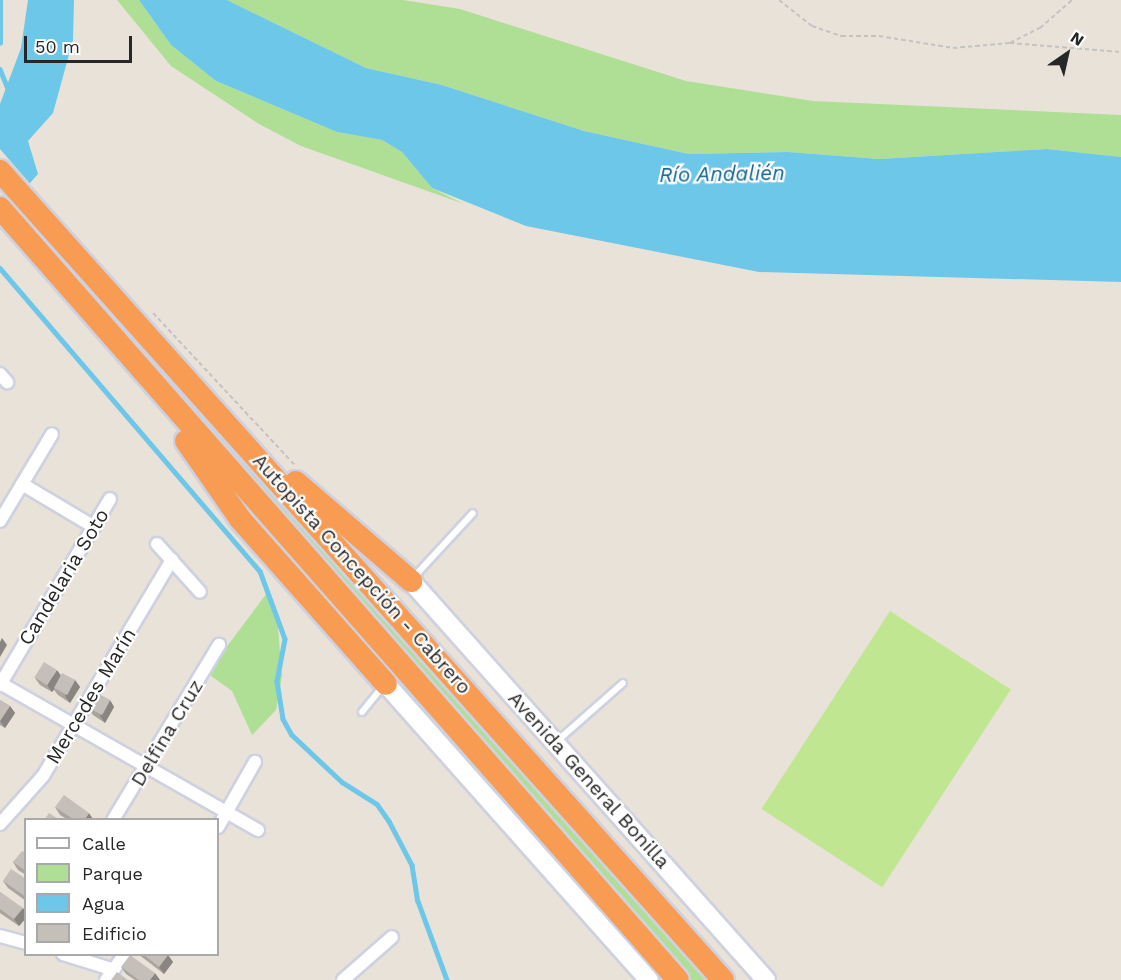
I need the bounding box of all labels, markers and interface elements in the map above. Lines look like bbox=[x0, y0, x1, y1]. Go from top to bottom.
scale bar bbox=[27, 24, 135, 62]
north arrow bbox=[1037, 24, 1097, 84]
text: N bbox=[1067, 27, 1088, 50]
text: 50 m bbox=[35, 36, 80, 57]
water label: Río Andalién bbox=[659, 160, 785, 188]
street label: Autopista Concepción - Cabrero bbox=[248, 449, 476, 699]
street label: Candelaria Soto bbox=[14, 504, 114, 650]
street label: Mercedes Marín bbox=[41, 624, 141, 768]
street label: Delfina Cruz bbox=[126, 675, 208, 791]
street label: Avenida General Bonilla bbox=[503, 686, 675, 874]
legend bbox=[24, 818, 219, 956]
text: Calle bbox=[82, 833, 126, 854]
text: Parque bbox=[82, 863, 143, 884]
text: Agua bbox=[82, 893, 125, 914]
text: Edificio bbox=[82, 923, 147, 944]

